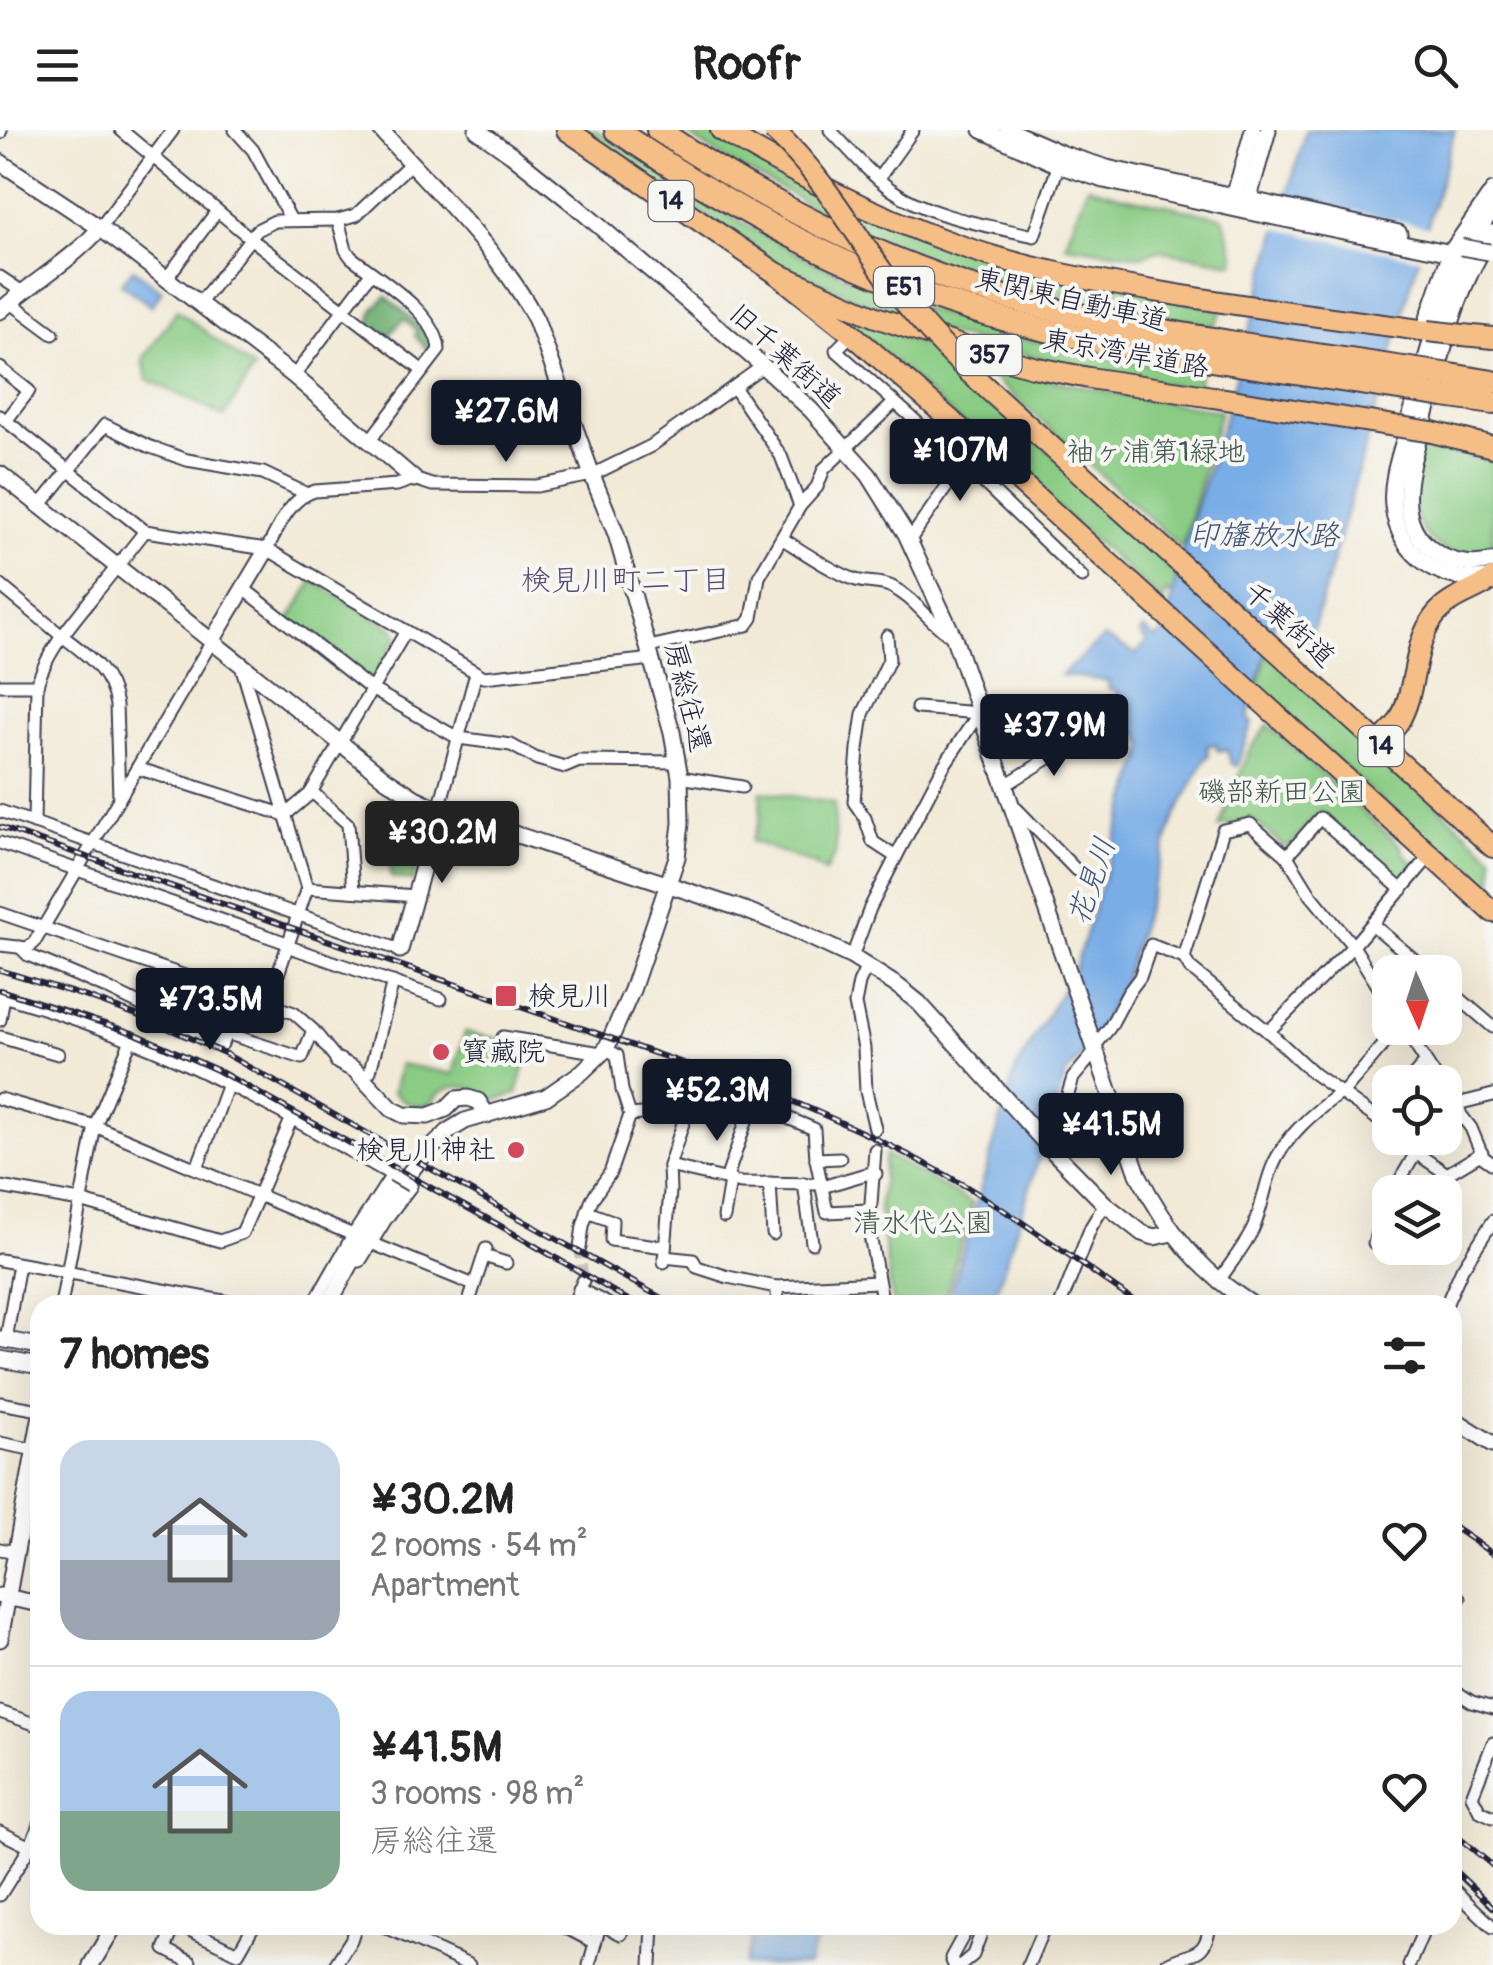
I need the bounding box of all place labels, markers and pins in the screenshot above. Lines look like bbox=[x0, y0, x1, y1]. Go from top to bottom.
pin: ¥27.6M bbox=[425, 380, 587, 465]
pin: ¥107M bbox=[890, 419, 1030, 504]
pin: ¥37.9M bbox=[973, 694, 1135, 779]
pin: ¥30.2M bbox=[361, 801, 523, 886]
pin: ¥73.5M bbox=[129, 968, 291, 1053]
place label: 検見川 bbox=[528, 979, 612, 1014]
marker: 検見川 bbox=[493, 983, 519, 1009]
place label: 寳藏院 bbox=[461, 1035, 545, 1070]
marker: 寳藏院 bbox=[430, 1041, 452, 1063]
pin: ¥52.3M bbox=[636, 1059, 798, 1144]
pin: ¥41.5M bbox=[1030, 1093, 1192, 1178]
place label: 検見川神社 bbox=[356, 1133, 496, 1168]
marker: 検見川神社 bbox=[505, 1139, 527, 1161]

